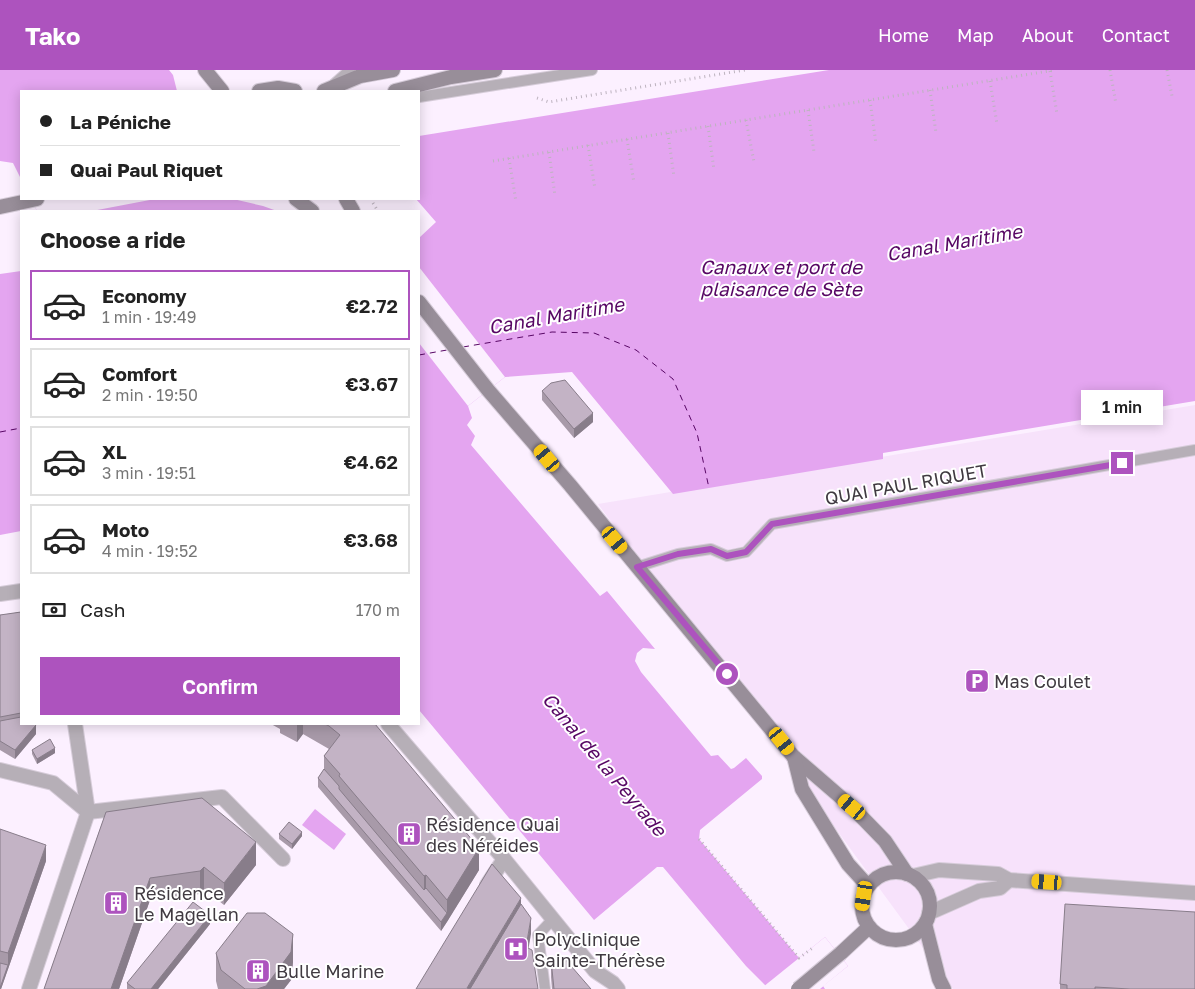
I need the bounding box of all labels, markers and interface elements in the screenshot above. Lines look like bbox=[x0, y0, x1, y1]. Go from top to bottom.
text: Tako bbox=[25, 21, 80, 50]
text: Home bbox=[878, 24, 929, 46]
text: Map bbox=[957, 24, 994, 46]
text: About bbox=[1022, 24, 1074, 46]
text: Contact bbox=[1102, 24, 1170, 46]
text: La Péniche bbox=[70, 110, 171, 133]
text: Quai Paul Riquet bbox=[70, 158, 223, 181]
water label: Canal Maritime bbox=[885, 218, 1025, 265]
text: Choose a ride bbox=[40, 226, 186, 253]
water label: Canaux et port de plaisance de Sète bbox=[700, 255, 864, 300]
icon: car bbox=[42, 283, 87, 328]
text: Economy bbox=[102, 284, 187, 307]
water label: Canal Maritime bbox=[487, 291, 627, 338]
text: €2.72 bbox=[346, 294, 398, 317]
text: 1 min · 19:49 bbox=[102, 307, 197, 327]
icon: car bbox=[42, 361, 87, 406]
text: Comfort bbox=[102, 362, 177, 385]
text: €3.67 bbox=[345, 372, 398, 395]
text: 2 min · 19:50 bbox=[102, 385, 198, 405]
callout: 1 min bbox=[1081, 390, 1163, 426]
text: 1 min bbox=[1102, 397, 1142, 417]
icon: car bbox=[42, 439, 87, 484]
text: XL bbox=[102, 440, 127, 463]
car bbox=[531, 442, 562, 474]
text: €4.62 bbox=[344, 450, 398, 473]
route end bbox=[1111, 452, 1133, 474]
street label: QUAI PAUL RIQUET bbox=[823, 459, 989, 509]
text: 3 min · 19:51 bbox=[102, 463, 196, 483]
icon: car bbox=[42, 517, 87, 562]
text: Moto bbox=[102, 518, 149, 541]
car bbox=[599, 524, 630, 556]
text: €3.68 bbox=[344, 528, 398, 551]
text: 4 min · 19:52 bbox=[102, 541, 198, 561]
icon: cash bbox=[40, 596, 68, 624]
text: Cash bbox=[80, 598, 125, 621]
text: 170 m bbox=[356, 600, 400, 620]
button: Confirm bbox=[40, 657, 400, 715]
route start bbox=[716, 663, 738, 685]
parking icon: Mas Coulet bbox=[964, 668, 990, 694]
place label: Mas Coulet bbox=[994, 670, 1091, 692]
water label: Canal de la Peyrade bbox=[538, 688, 673, 842]
car bbox=[766, 725, 797, 757]
car bbox=[835, 792, 868, 822]
place label: Résidence Quai des Néréides bbox=[426, 813, 559, 856]
building icon: Résidence Quai des Néréides bbox=[396, 821, 422, 847]
car bbox=[1031, 873, 1062, 891]
car bbox=[854, 880, 873, 912]
place label: Résidence Le Magellan bbox=[134, 882, 239, 925]
building icon: Résidence Le Magellan bbox=[103, 890, 129, 916]
place label: Polyclinique Sainte-Thérèse bbox=[534, 928, 665, 971]
hospital icon: Polyclinique Sainte-Thérèse bbox=[503, 936, 529, 962]
building icon: Bulle Marine bbox=[245, 958, 271, 984]
place label: Bulle Marine bbox=[276, 960, 384, 982]

